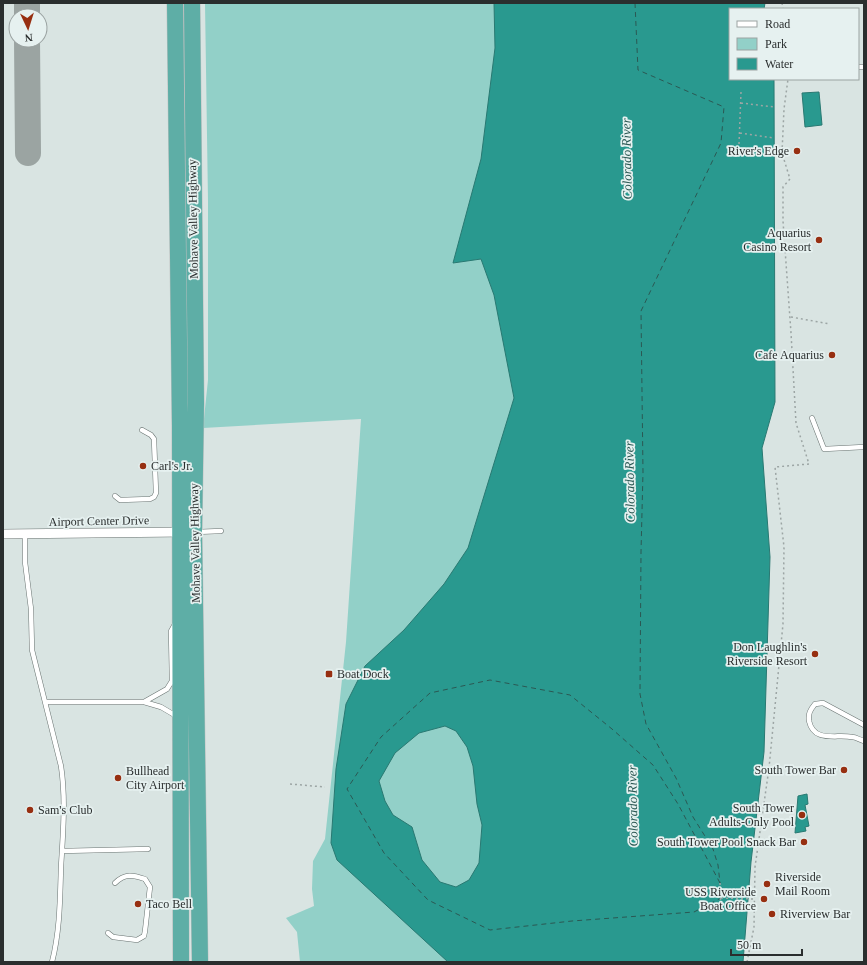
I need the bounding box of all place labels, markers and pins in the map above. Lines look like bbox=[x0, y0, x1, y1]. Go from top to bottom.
place label: River's Edge bbox=[728, 144, 789, 158]
marker: River's Edge bbox=[792, 146, 802, 156]
place label: Aquarius Casino Resort bbox=[743, 226, 812, 254]
marker: Aquarius Casino Resort bbox=[814, 235, 824, 245]
place label: Cafe Aquarius bbox=[755, 348, 824, 362]
marker: Cafe Aquarius bbox=[827, 350, 837, 360]
place label: Carl's Jr. bbox=[151, 459, 193, 473]
marker: Carl's Jr. bbox=[138, 461, 148, 471]
place label: Don Laughlin's Riverside Resort bbox=[727, 640, 808, 668]
marker: Don Laughlin's Riverside Resort bbox=[810, 649, 820, 659]
place label: Boat Dock bbox=[337, 667, 389, 681]
marker: Boat Dock bbox=[324, 669, 334, 679]
place label: South Tower Bar bbox=[754, 763, 836, 777]
place label: Bullhead City Airport bbox=[126, 764, 185, 792]
marker: South Tower Bar bbox=[839, 765, 849, 775]
marker: Bullhead City Airport bbox=[113, 773, 123, 783]
place label: South Tower Adults-Only Pool bbox=[709, 801, 795, 829]
place label: Sam's Club bbox=[38, 803, 93, 817]
marker: Sam's Club bbox=[25, 805, 35, 815]
marker: South Tower Adults-Only Pool bbox=[797, 810, 807, 820]
place label: South Tower Pool Snack Bar bbox=[657, 835, 796, 849]
marker: South Tower Pool Snack Bar bbox=[799, 837, 809, 847]
place label: Riverside Mail Room bbox=[775, 870, 831, 898]
marker: Riverside Mail Room bbox=[762, 879, 772, 889]
place label: USS Riverside Boat Office bbox=[685, 885, 756, 913]
marker: USS Riverside Boat Office bbox=[759, 894, 769, 904]
place label: Taco Bell bbox=[146, 897, 193, 911]
marker: Taco Bell bbox=[133, 899, 143, 909]
place label: Riverview Bar bbox=[780, 907, 850, 921]
marker: Riverview Bar bbox=[767, 909, 777, 919]

